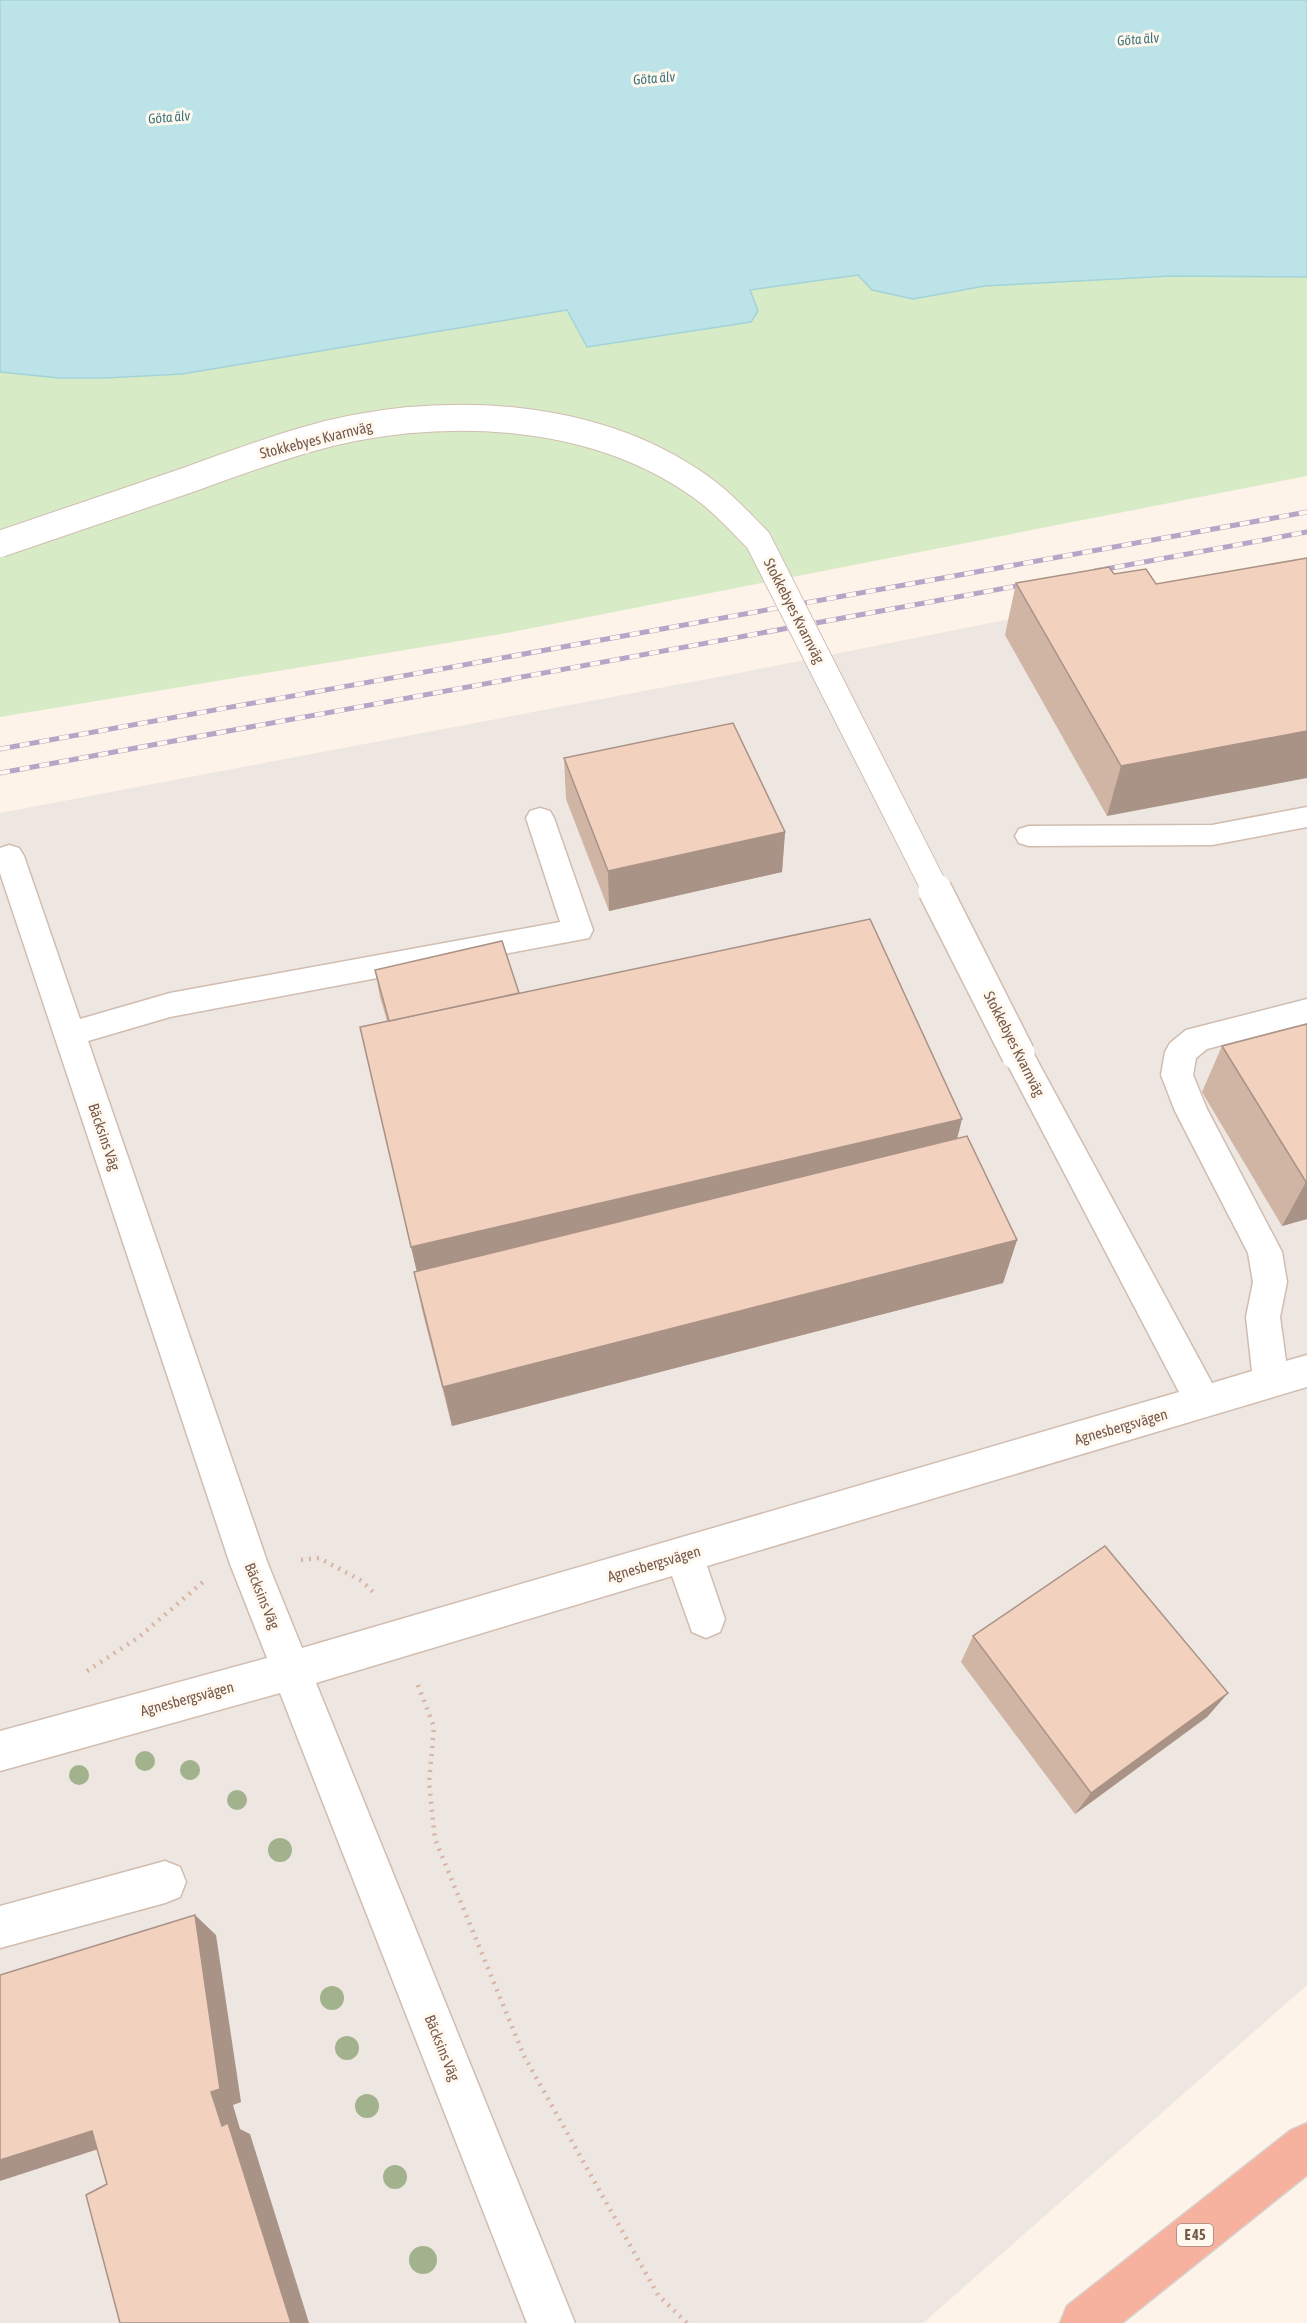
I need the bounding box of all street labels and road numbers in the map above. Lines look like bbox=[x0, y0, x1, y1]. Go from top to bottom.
street label: Stokkebyes Kvarnväg bbox=[258, 417, 374, 462]
street label: Stokkebyes Kvarnväg bbox=[761, 555, 828, 667]
street label: Stokkebyes Kvarnväg bbox=[981, 988, 1048, 1100]
street label: Bäcksins Väg bbox=[85, 1101, 124, 1173]
street label: Agnesbergsvägen bbox=[1072, 1405, 1169, 1448]
street label: Agnesbergsvägen bbox=[605, 1542, 702, 1585]
street label: Bäcksins Väg bbox=[241, 1560, 284, 1632]
street label: Agnesbergsvägen bbox=[138, 1678, 235, 1719]
street label: Bäcksins Väg bbox=[421, 2012, 464, 2084]
road number: E 45 bbox=[1177, 2224, 1213, 2246]

